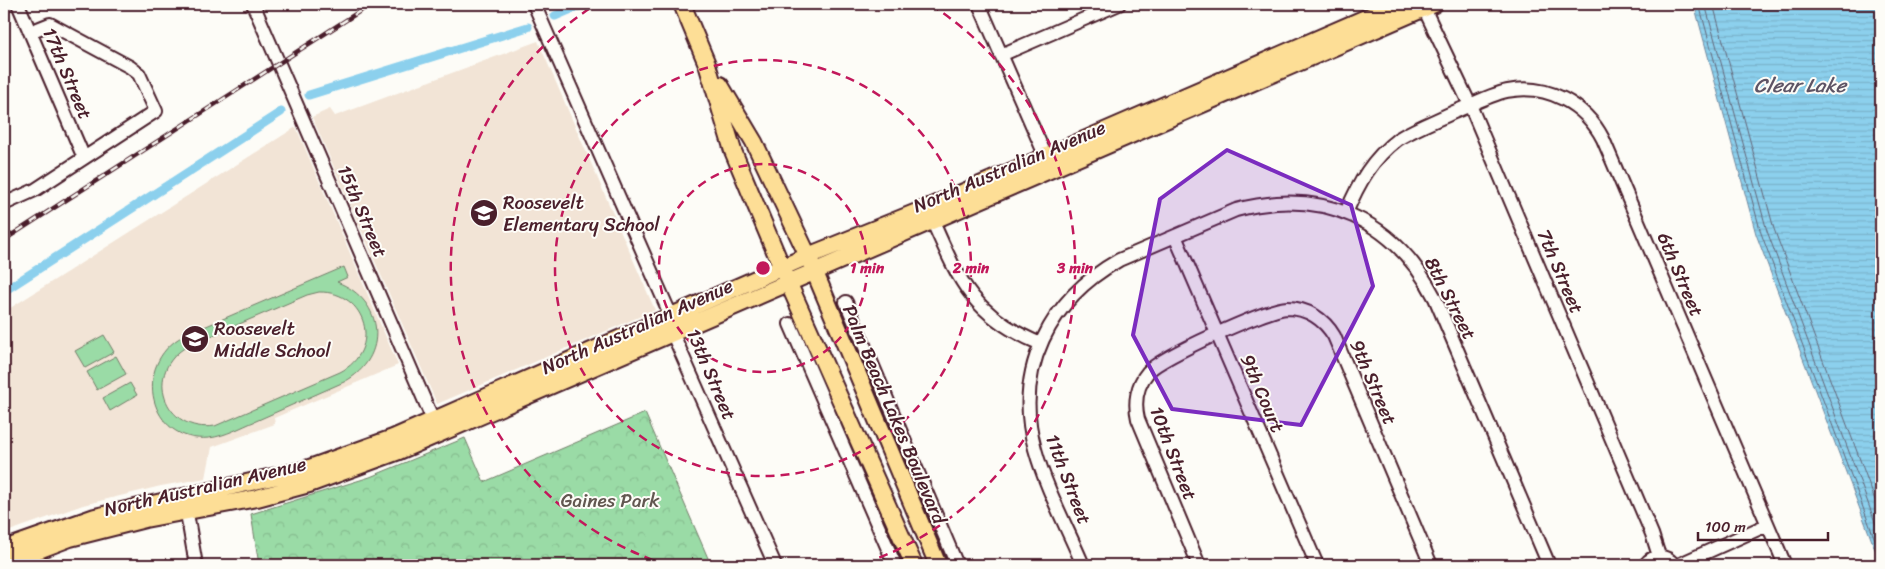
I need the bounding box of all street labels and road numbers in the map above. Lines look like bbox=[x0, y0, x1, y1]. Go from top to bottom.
street label: 17th Street bbox=[33, 22, 102, 124]
street label: North Australian Avenue bbox=[908, 111, 1111, 222]
street label: 15th Street bbox=[328, 160, 397, 263]
street label: 7th Street bbox=[1528, 224, 1593, 319]
street label: 6th Street bbox=[1648, 227, 1713, 322]
street label: 8th Street bbox=[1415, 251, 1486, 346]
street label: North Australian Avenue bbox=[536, 269, 739, 384]
street label: Palm Beach Lakes Boulevard bbox=[833, 299, 957, 531]
street label: 13th Street bbox=[677, 323, 746, 425]
street label: 9th Street bbox=[1341, 334, 1406, 430]
street label: 9th Court bbox=[1231, 349, 1294, 438]
street label: 10th Street bbox=[1140, 401, 1207, 505]
street label: 11th Street bbox=[1036, 429, 1101, 529]
street label: North Australian Avenue bbox=[101, 447, 310, 526]

